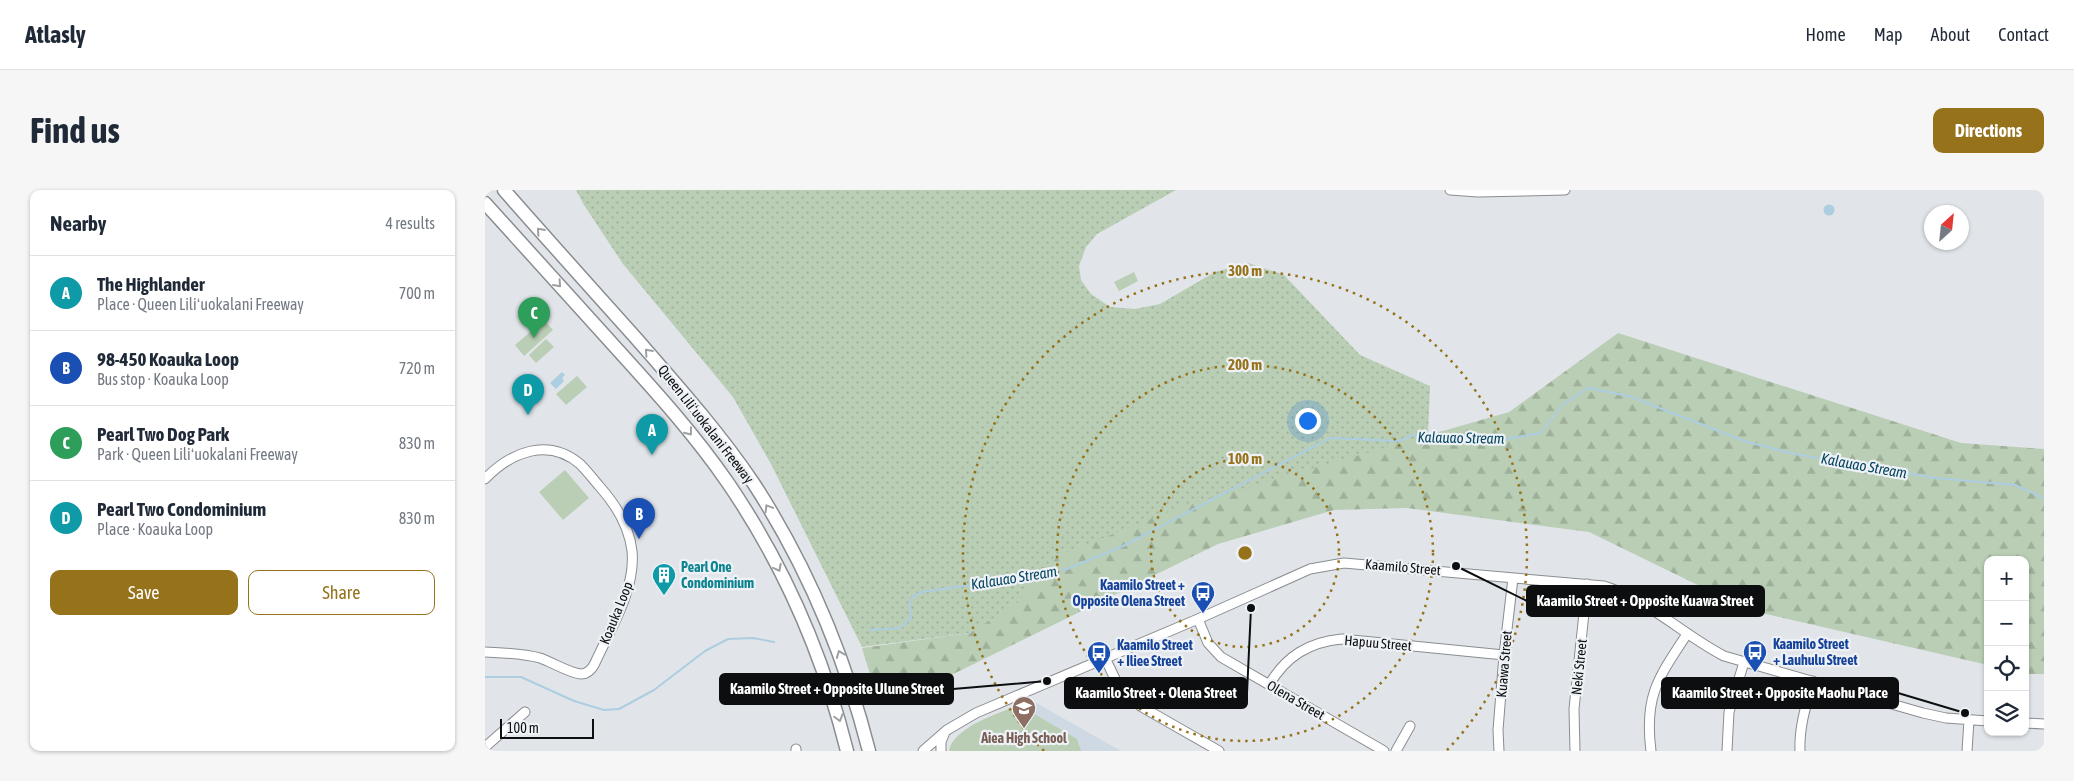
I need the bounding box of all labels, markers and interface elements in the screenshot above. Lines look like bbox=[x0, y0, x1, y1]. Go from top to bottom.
text: Atlasly bbox=[25, 21, 86, 48]
text: Home bbox=[1806, 24, 1846, 45]
text: Map bbox=[1874, 24, 1903, 45]
text: About bbox=[1931, 24, 1970, 45]
text: Contact bbox=[1998, 24, 2049, 45]
button: Directions bbox=[1933, 108, 2044, 153]
text: Find us bbox=[30, 110, 120, 150]
north arrow bbox=[1924, 205, 1969, 250]
text: Nearby bbox=[50, 211, 106, 235]
text: 4 results bbox=[385, 214, 435, 232]
one-way arrow bbox=[537, 227, 546, 236]
text: 300 m bbox=[1228, 262, 1262, 279]
text: The Highlander bbox=[97, 273, 205, 295]
one-way arrow bbox=[553, 279, 562, 288]
text: A bbox=[62, 284, 70, 302]
text: 700 m bbox=[399, 284, 435, 302]
text: Place · Queen Liliʻuokalani Freeway bbox=[97, 295, 304, 313]
pin: C bbox=[518, 297, 550, 338]
text: 98-450 Koauka Loop bbox=[97, 348, 239, 370]
one-way arrow bbox=[645, 349, 654, 358]
text: 200 m bbox=[1228, 356, 1262, 373]
text: B bbox=[62, 359, 70, 377]
text: 720 m bbox=[399, 359, 435, 377]
street label: Queen Liliʻuokalani Freeway bbox=[655, 362, 757, 486]
text: Bus stop · Koauka Loop bbox=[97, 370, 229, 388]
pin: D bbox=[512, 374, 544, 415]
your location bbox=[1295, 408, 1321, 434]
pin: A bbox=[636, 414, 668, 455]
text: Pearl Two Dog Park bbox=[97, 423, 229, 445]
one-way arrow bbox=[684, 426, 692, 435]
water label: Kalauao Stream bbox=[1417, 428, 1505, 447]
text: C bbox=[62, 434, 70, 452]
text: 830 m bbox=[399, 434, 435, 452]
text: Park · Queen Liliʻuokalani Freeway bbox=[97, 445, 298, 463]
text: 100 m bbox=[1228, 450, 1262, 467]
water label: Kalauao Stream bbox=[1820, 450, 1909, 481]
text: Pearl Two Condominium bbox=[97, 498, 266, 520]
pin: B bbox=[623, 498, 655, 539]
one-way arrow bbox=[765, 505, 775, 514]
text: D bbox=[62, 509, 70, 527]
text: 830 m bbox=[399, 509, 435, 527]
text: Place · Koauka Loop bbox=[97, 520, 213, 538]
centre of rings bbox=[1236, 544, 1254, 562]
street label: Kaamilo Street bbox=[1365, 556, 1441, 578]
map controls bbox=[1984, 556, 2029, 736]
button: + bbox=[1984, 556, 2029, 601]
place label: Pearl One Condominium bbox=[681, 559, 754, 591]
building icon: Pearl One Condominium bbox=[651, 562, 677, 596]
one-way arrow bbox=[772, 562, 782, 571]
water label: Kalauao Stream bbox=[970, 562, 1058, 593]
button: Save bbox=[50, 570, 238, 615]
button: Share bbox=[248, 570, 435, 615]
place label: Kaamilo Street + Opposite Olena Street bbox=[1073, 577, 1185, 609]
street label: Koauka Loop bbox=[596, 579, 636, 647]
bus stop icon: Kaamilo Street + Opposite Olena Street bbox=[1190, 580, 1216, 614]
callout: Kaamilo Street + Opposite Kuawa Street bbox=[1527, 586, 1764, 616]
text: Kaamilo Street + Opposite Kuawa Street bbox=[1537, 592, 1754, 609]
button: − bbox=[1984, 601, 2029, 646]
street label: Kuawa Street bbox=[1493, 630, 1515, 698]
street label: Hapuu Street bbox=[1344, 632, 1412, 654]
place label: Kaamilo Street + Lauhulu Street bbox=[1773, 636, 1858, 668]
place label: Kaamilo Street + Iliee Street bbox=[1117, 637, 1193, 669]
street label: Neki Street bbox=[1568, 638, 1590, 696]
bus stop icon: Kaamilo Street + Lauhulu Street bbox=[1742, 639, 1768, 673]
bus stop icon: Kaamilo Street + Iliee Street bbox=[1086, 640, 1112, 674]
button: locate bbox=[1984, 646, 2029, 691]
one-way arrow bbox=[835, 650, 846, 659]
callout: Kaamilo Street + Opposite Ulune Street bbox=[720, 674, 953, 704]
street label: Olena Street bbox=[1264, 677, 1328, 723]
callout: Kaamilo Street + Olena Street bbox=[1065, 678, 1247, 708]
callout: Kaamilo Street + Opposite Maohu Place bbox=[1662, 678, 1898, 708]
text: Kaamilo Street + Opposite Ulune Street bbox=[730, 680, 945, 697]
text: Kaamilo Street + Olena Street bbox=[1075, 684, 1237, 701]
text: Kaamilo Street + Opposite Maohu Place bbox=[1672, 684, 1888, 701]
button: layers bbox=[1984, 691, 2029, 736]
school or university icon: Aiea High School bbox=[1011, 695, 1037, 729]
one-way arrow bbox=[833, 714, 843, 722]
scale bar bbox=[500, 716, 594, 739]
text: 100 m bbox=[507, 720, 539, 736]
place label: Aiea High School bbox=[980, 730, 1067, 746]

